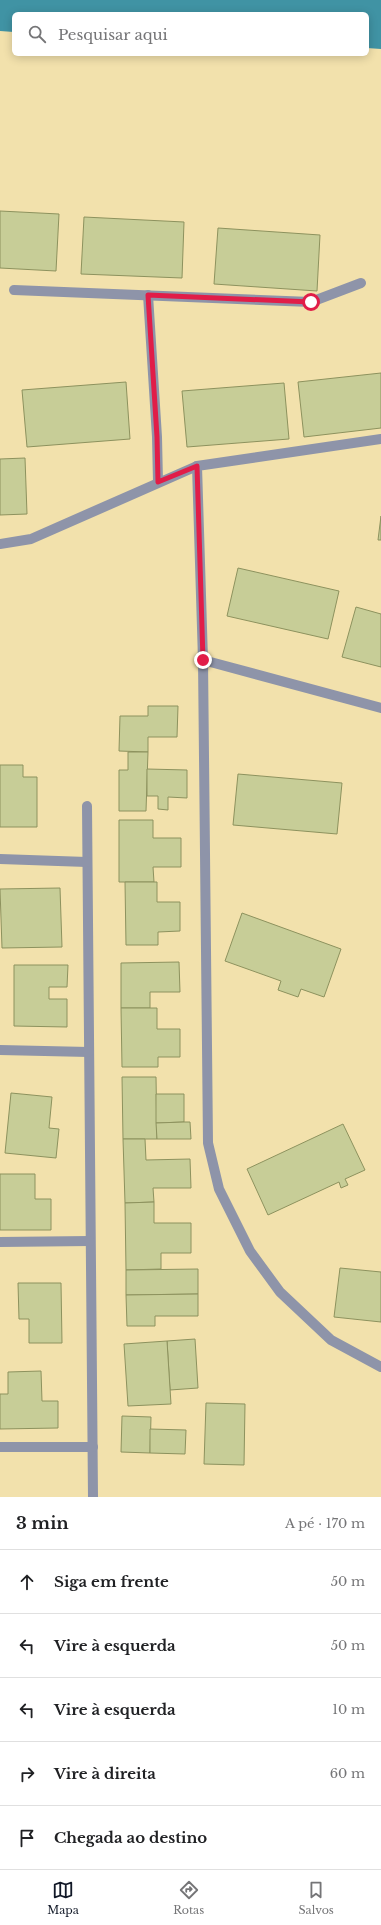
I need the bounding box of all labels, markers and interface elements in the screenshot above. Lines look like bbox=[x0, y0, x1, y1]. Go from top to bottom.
search box bbox=[12, 12, 369, 56]
icon: search bbox=[26, 23, 48, 45]
text: Pesquisar aqui bbox=[58, 25, 168, 44]
route start bbox=[302, 293, 320, 311]
route end bbox=[194, 651, 212, 669]
text: 3 min bbox=[16, 1513, 69, 1534]
text: A pé · 170 m bbox=[285, 1515, 365, 1532]
icon: ahead bbox=[16, 1571, 38, 1593]
text: Siga em frente bbox=[54, 1572, 169, 1591]
text: 50 m bbox=[331, 1573, 365, 1590]
icon: left bbox=[16, 1635, 38, 1657]
text: Vire à esquerda bbox=[54, 1636, 176, 1655]
text: 50 m bbox=[331, 1637, 365, 1654]
icon: left bbox=[16, 1699, 38, 1721]
text: Vire à esquerda bbox=[54, 1700, 176, 1719]
text: 10 m bbox=[332, 1701, 365, 1718]
icon: right bbox=[16, 1763, 38, 1785]
text: Vire à direita bbox=[54, 1764, 156, 1783]
text: 60 m bbox=[330, 1765, 365, 1782]
icon: arrive bbox=[16, 1827, 38, 1849]
text: Chegada ao destino bbox=[54, 1828, 207, 1847]
tab: Mapa bbox=[47, 1879, 79, 1917]
tab: Rotas bbox=[173, 1879, 204, 1917]
tab: Salvos bbox=[298, 1879, 334, 1917]

